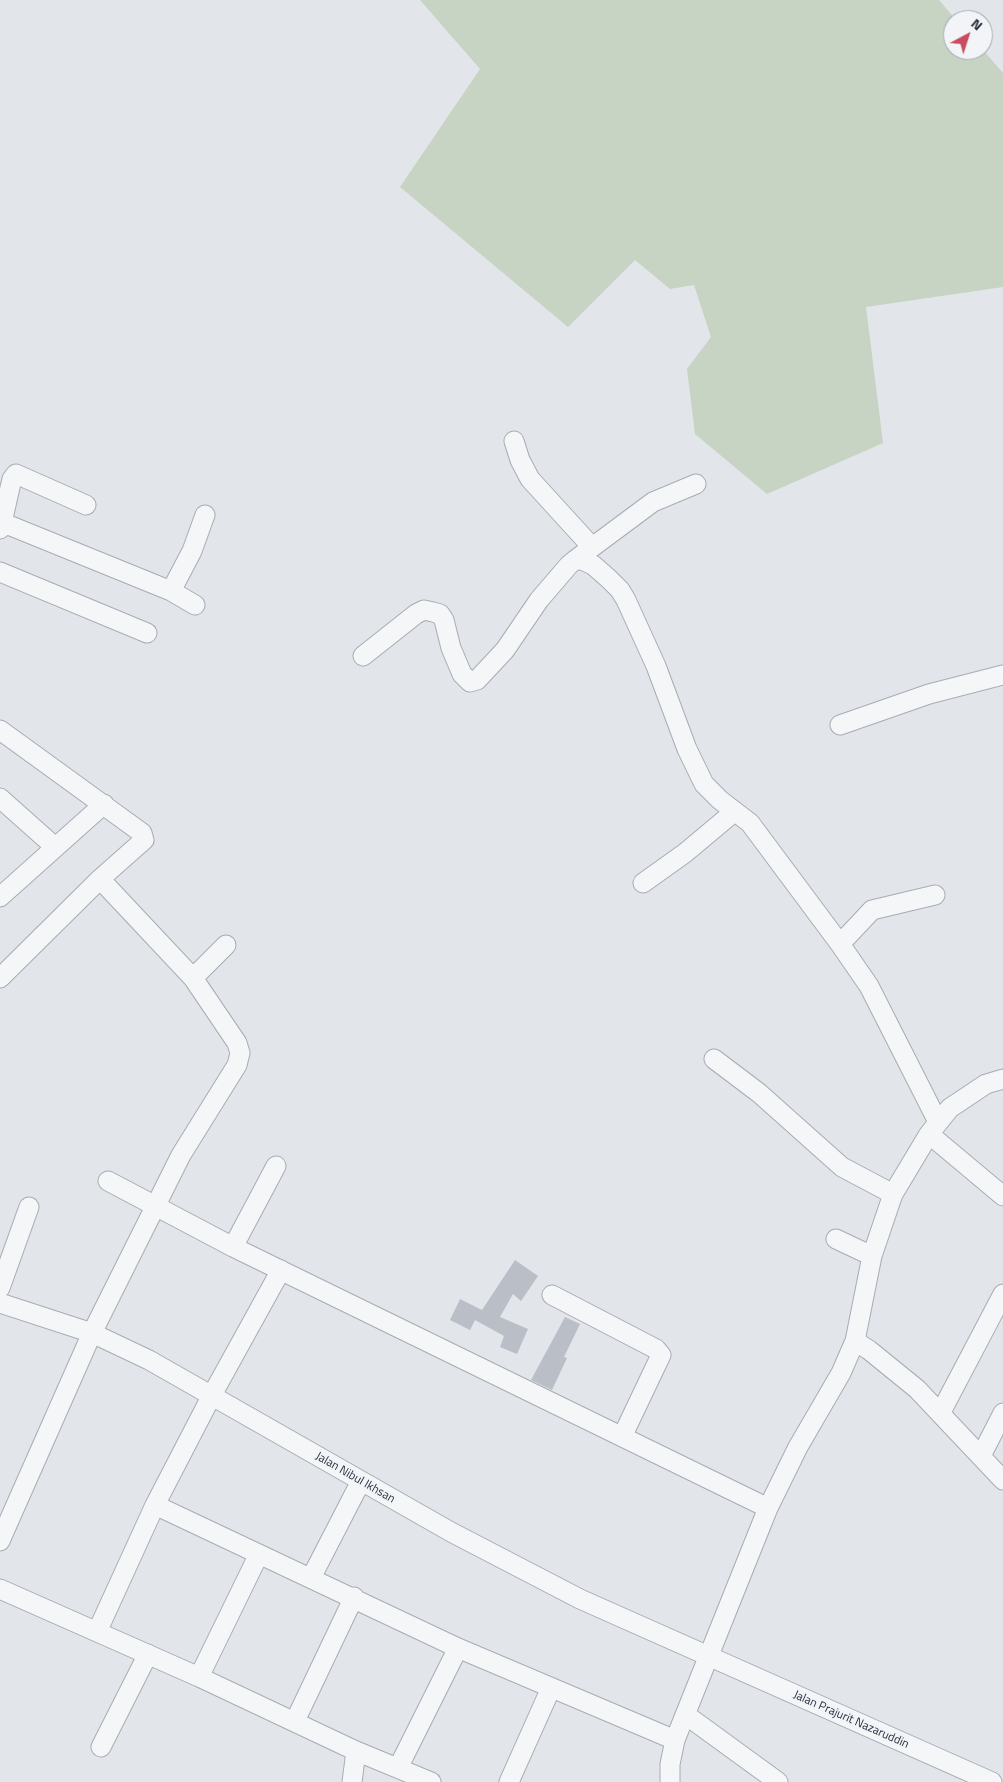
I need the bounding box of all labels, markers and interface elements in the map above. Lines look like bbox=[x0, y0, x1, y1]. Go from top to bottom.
north arrow bbox=[943, 10, 993, 60]
text: N bbox=[967, 13, 988, 35]
street label: Jalan Nibul Ikhsan bbox=[313, 1449, 397, 1507]
street label: Jalan Prajurit Nazaruddin bbox=[791, 1688, 911, 1752]

